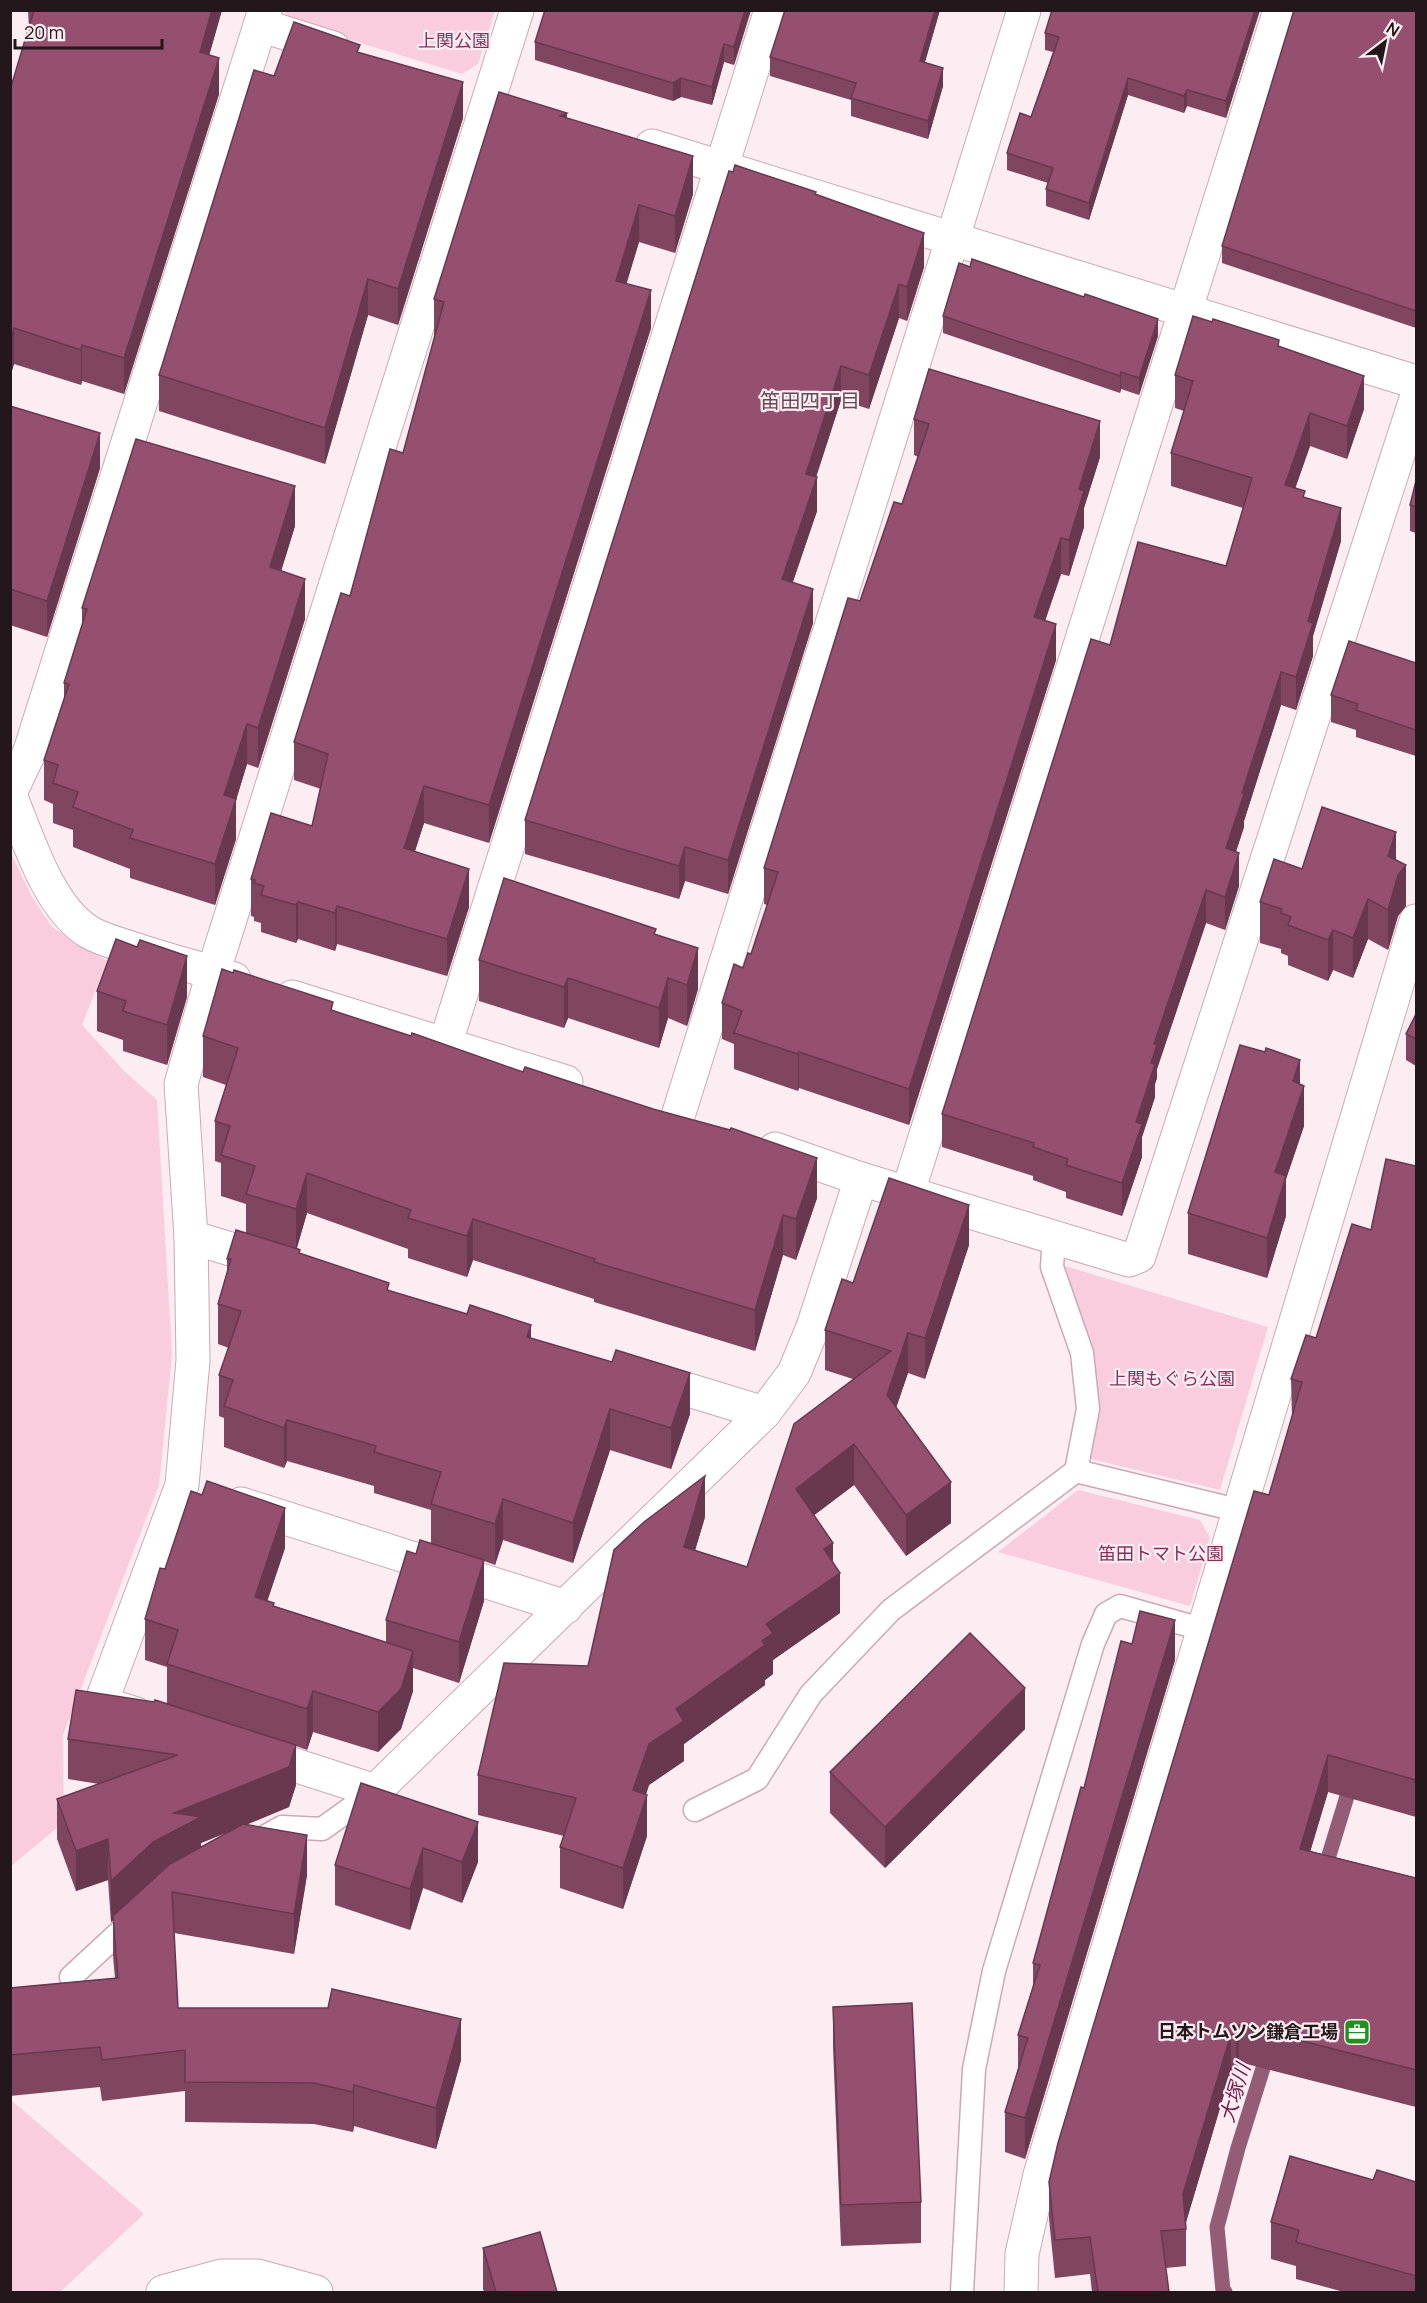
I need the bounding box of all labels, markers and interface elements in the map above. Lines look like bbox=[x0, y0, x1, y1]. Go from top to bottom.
scale bar bbox=[15, 12, 162, 50]
north arrow bbox=[1355, 12, 1415, 72]
text: N bbox=[1382, 17, 1404, 42]
text: 20 m bbox=[24, 20, 64, 44]
park label: 上関公園 bbox=[418, 28, 490, 52]
district label: 笛田四丁目 bbox=[760, 387, 860, 414]
park label: 上関もぐら公園 bbox=[1109, 1366, 1235, 1390]
park label: 笛田トマト公園 bbox=[1098, 1541, 1224, 1565]
office icon: 日本トムソン鎌倉工場 bbox=[1342, 2017, 1372, 2047]
place label: 日本トムソン鎌倉工場 bbox=[1158, 2019, 1338, 2043]
water label: 大塚川 bbox=[1213, 2058, 1257, 2125]

